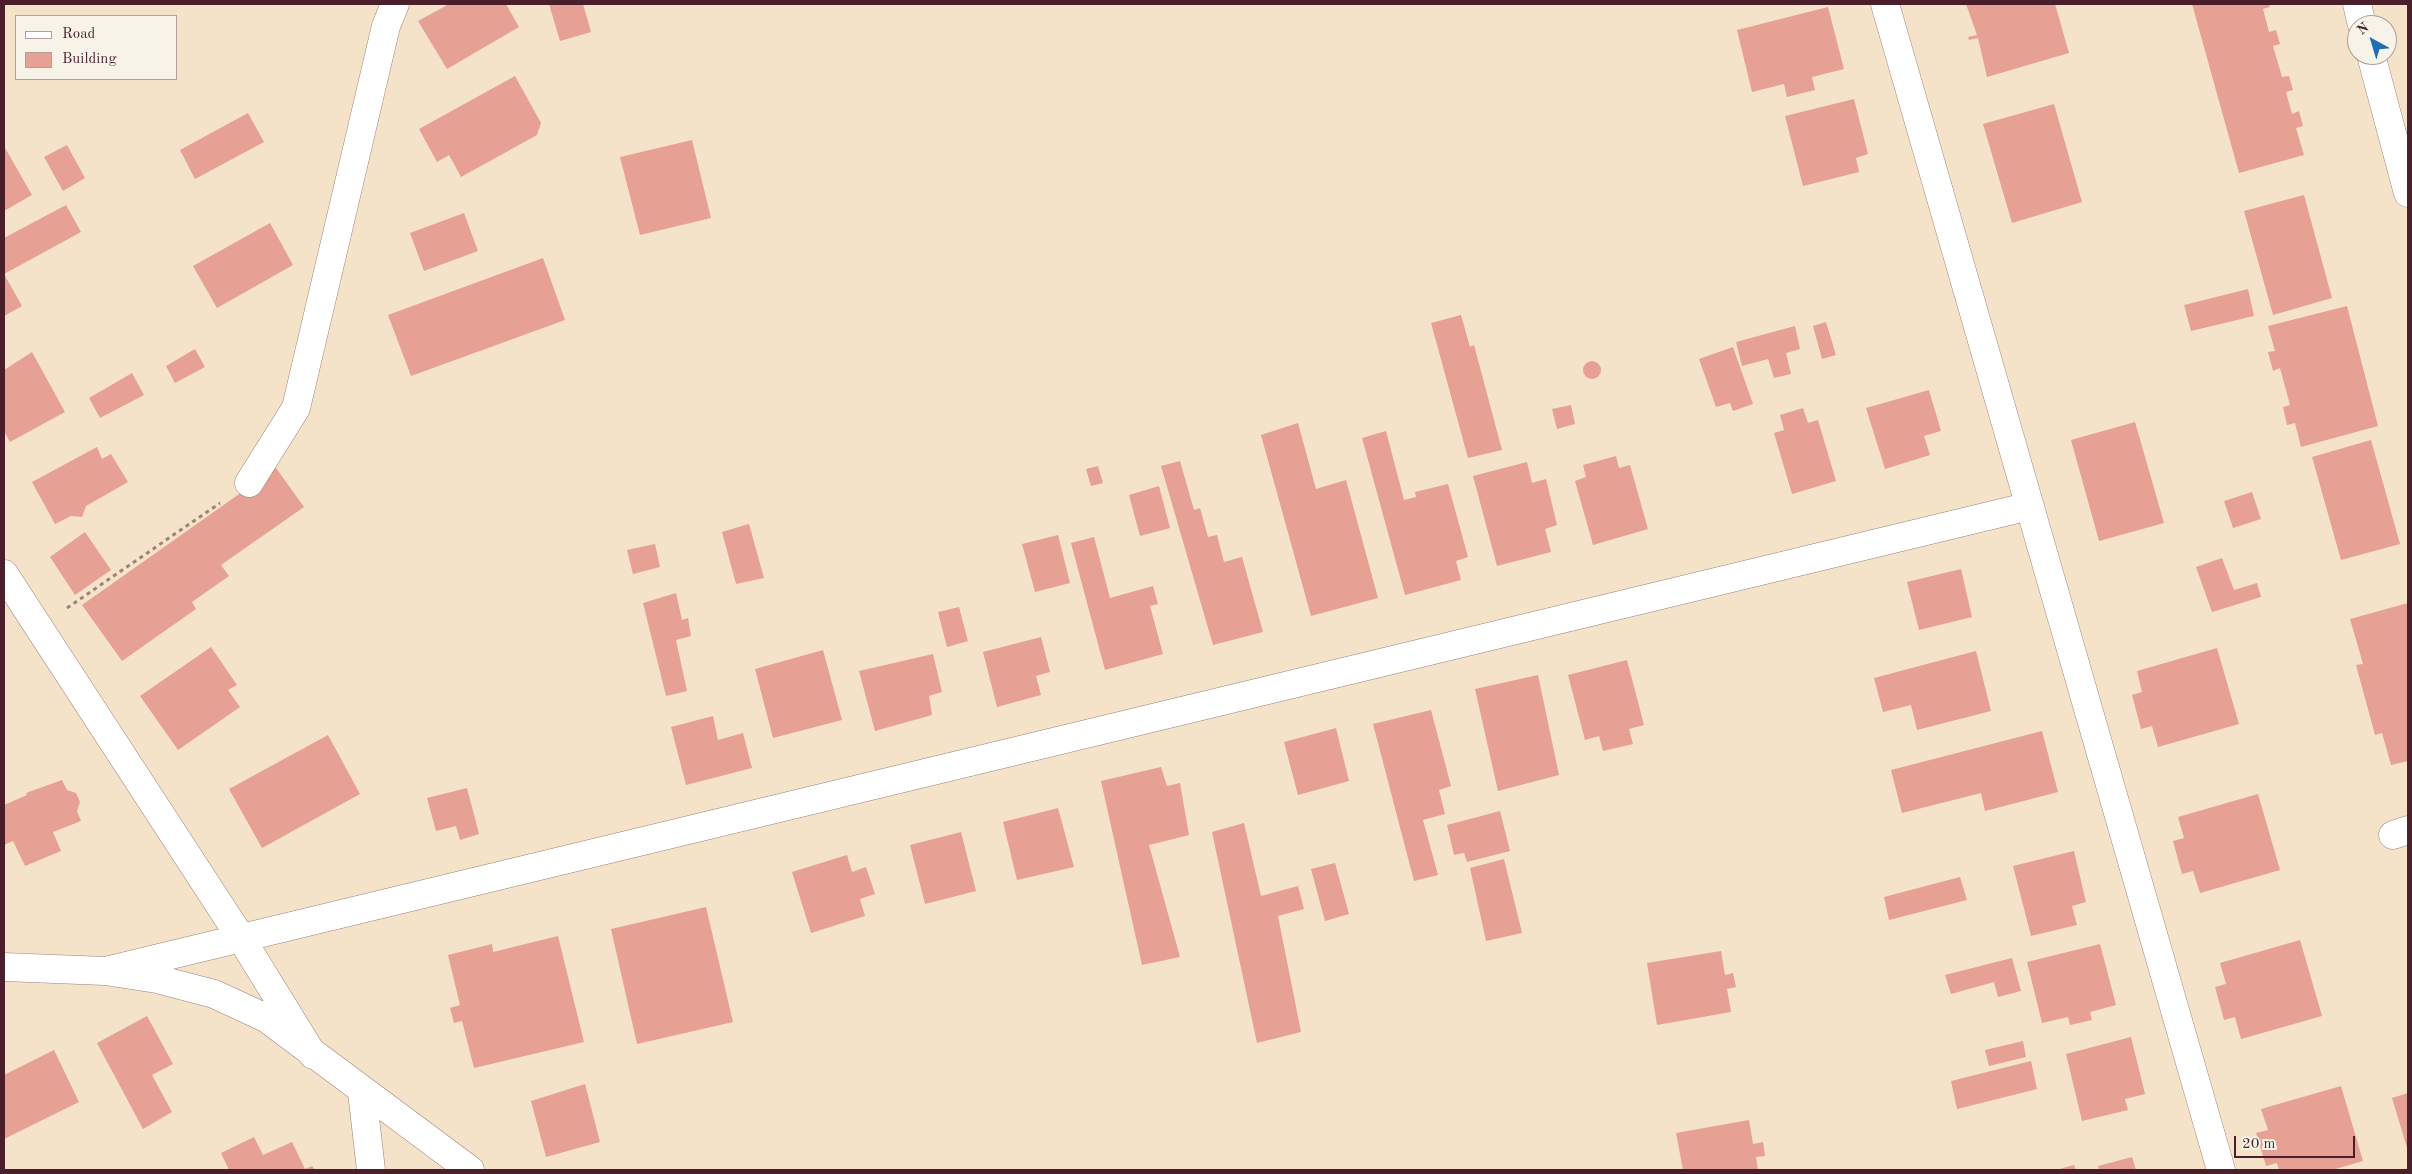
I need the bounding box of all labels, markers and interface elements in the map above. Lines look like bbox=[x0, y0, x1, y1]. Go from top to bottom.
legend bbox=[15, 15, 178, 80]
north arrow bbox=[2347, 15, 2397, 65]
text: N bbox=[2355, 20, 2372, 38]
text: Road bbox=[62, 27, 95, 42]
text: Building bbox=[62, 52, 117, 67]
scale bar bbox=[2237, 1126, 2358, 1158]
text: 20 m bbox=[2242, 1137, 2276, 1152]

